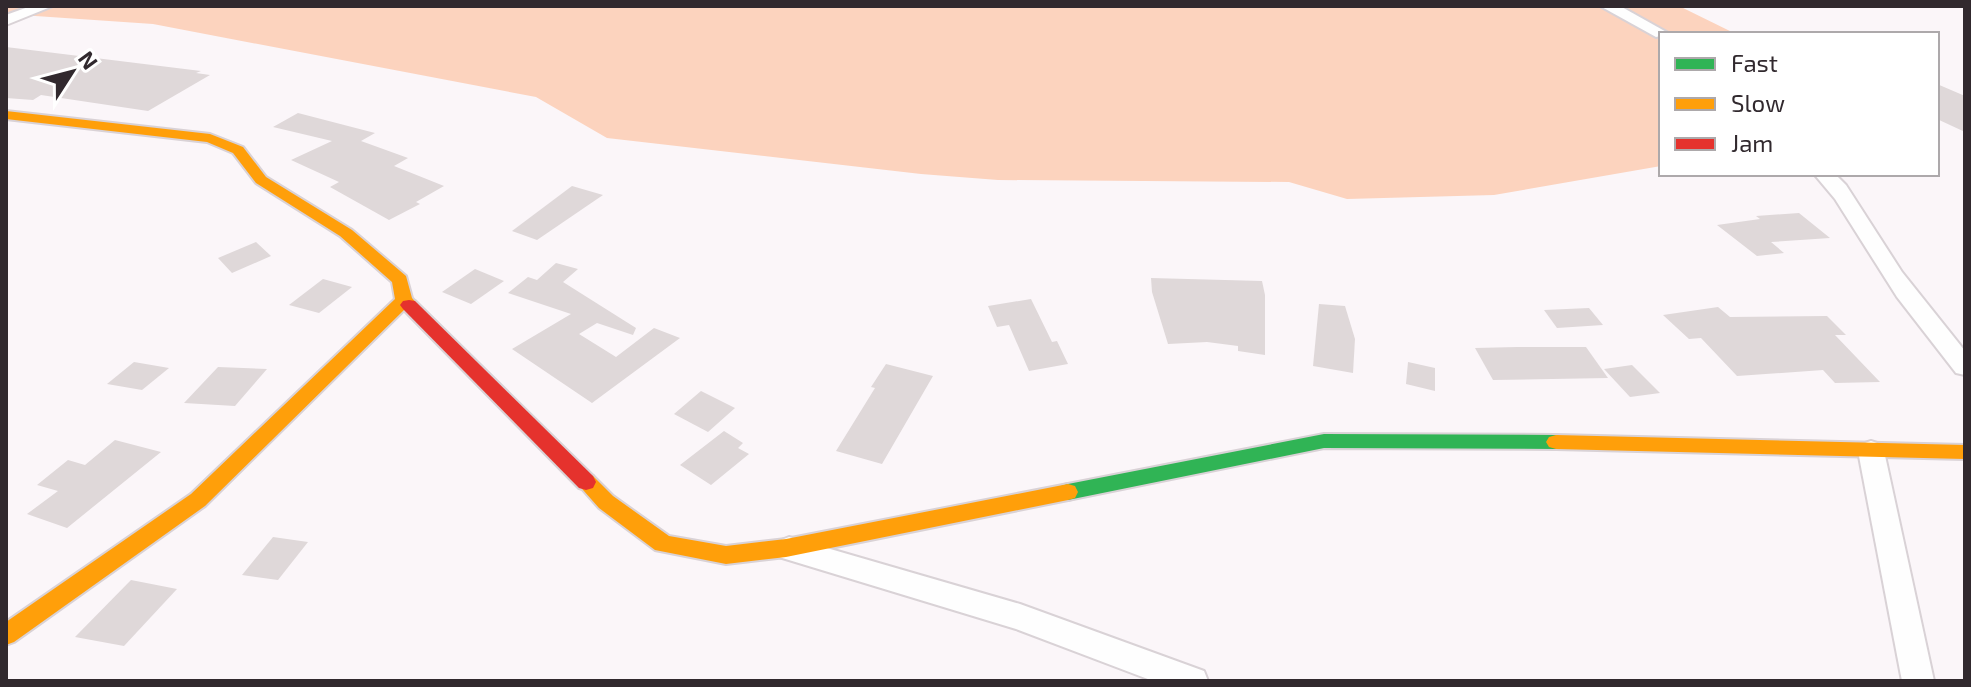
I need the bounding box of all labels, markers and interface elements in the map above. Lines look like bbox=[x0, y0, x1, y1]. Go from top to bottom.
north arrow bbox=[32, 32, 112, 112]
legend bbox=[1659, 32, 1939, 176]
text: N bbox=[74, 46, 104, 74]
text: Fast bbox=[1731, 48, 1778, 77]
text: Slow bbox=[1731, 88, 1785, 117]
text: Jam bbox=[1731, 128, 1773, 157]

